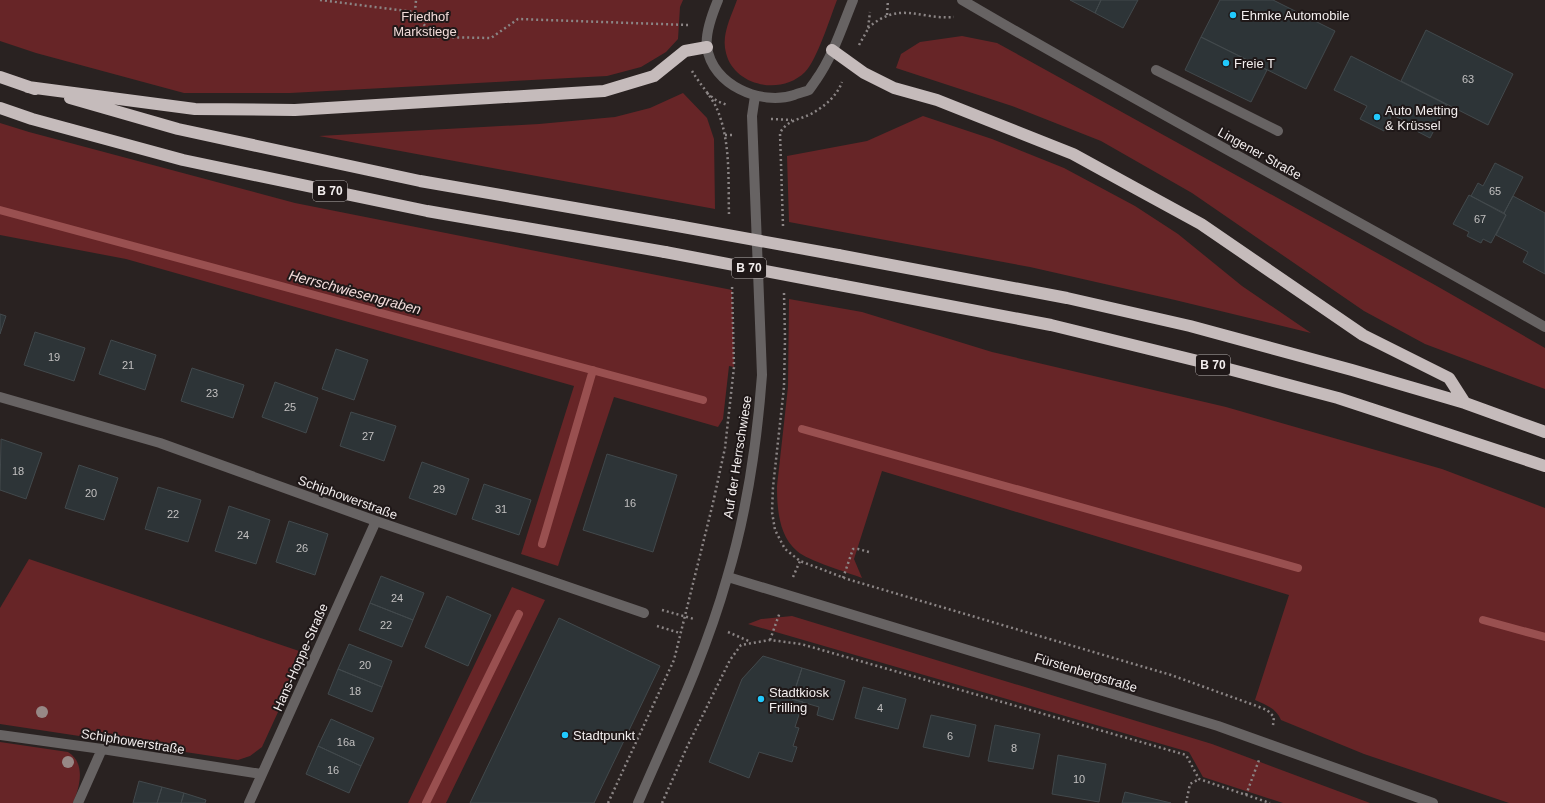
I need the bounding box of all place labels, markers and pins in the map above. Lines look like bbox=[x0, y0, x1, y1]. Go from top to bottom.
place label: Ehmke Automobile bbox=[1241, 8, 1349, 23]
marker: Ehmke Automobile bbox=[1228, 10, 1238, 20]
place label: Freie T bbox=[1234, 56, 1275, 71]
marker: Freie T bbox=[1221, 58, 1231, 68]
place label: Auto Metting & Krüssel bbox=[1385, 103, 1458, 133]
marker: Auto Metting & Krüssel bbox=[1372, 112, 1382, 122]
place label: Stadtkiosk Frilling bbox=[769, 685, 829, 715]
marker: Stadtkiosk Frilling bbox=[756, 694, 766, 704]
place label: Stadtpunkt bbox=[573, 728, 636, 743]
marker: Stadtpunkt bbox=[560, 730, 570, 740]

